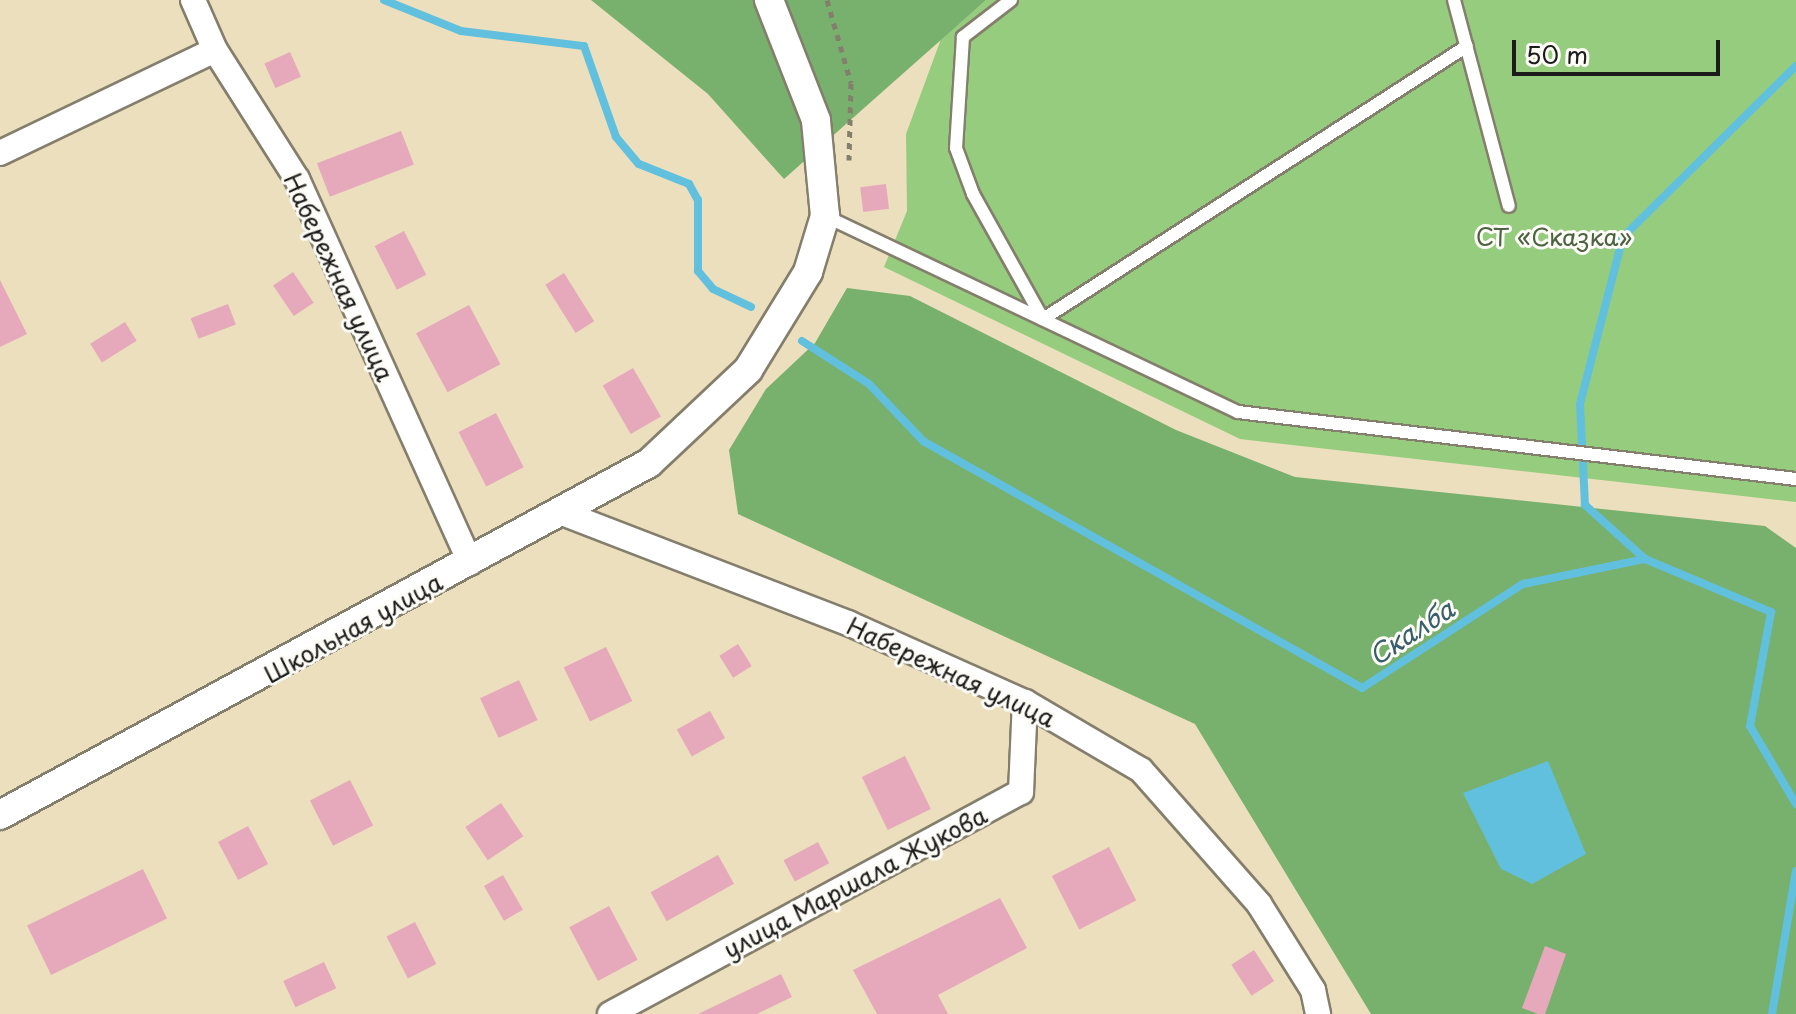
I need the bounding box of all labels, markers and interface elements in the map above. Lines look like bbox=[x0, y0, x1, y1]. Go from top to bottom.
scale bar bbox=[1516, 24, 1724, 74]
text: 50 m bbox=[1526, 36, 1588, 72]
street label: Набережная улица bbox=[278, 168, 400, 386]
park label: СТ «Сказка» bbox=[1476, 223, 1632, 251]
street label: Школьная улица bbox=[258, 567, 448, 689]
water label: Скалба bbox=[1362, 593, 1460, 671]
street label: Набережная улица bbox=[842, 611, 1060, 733]
street label: улица Маршала Жукова bbox=[717, 800, 993, 964]

